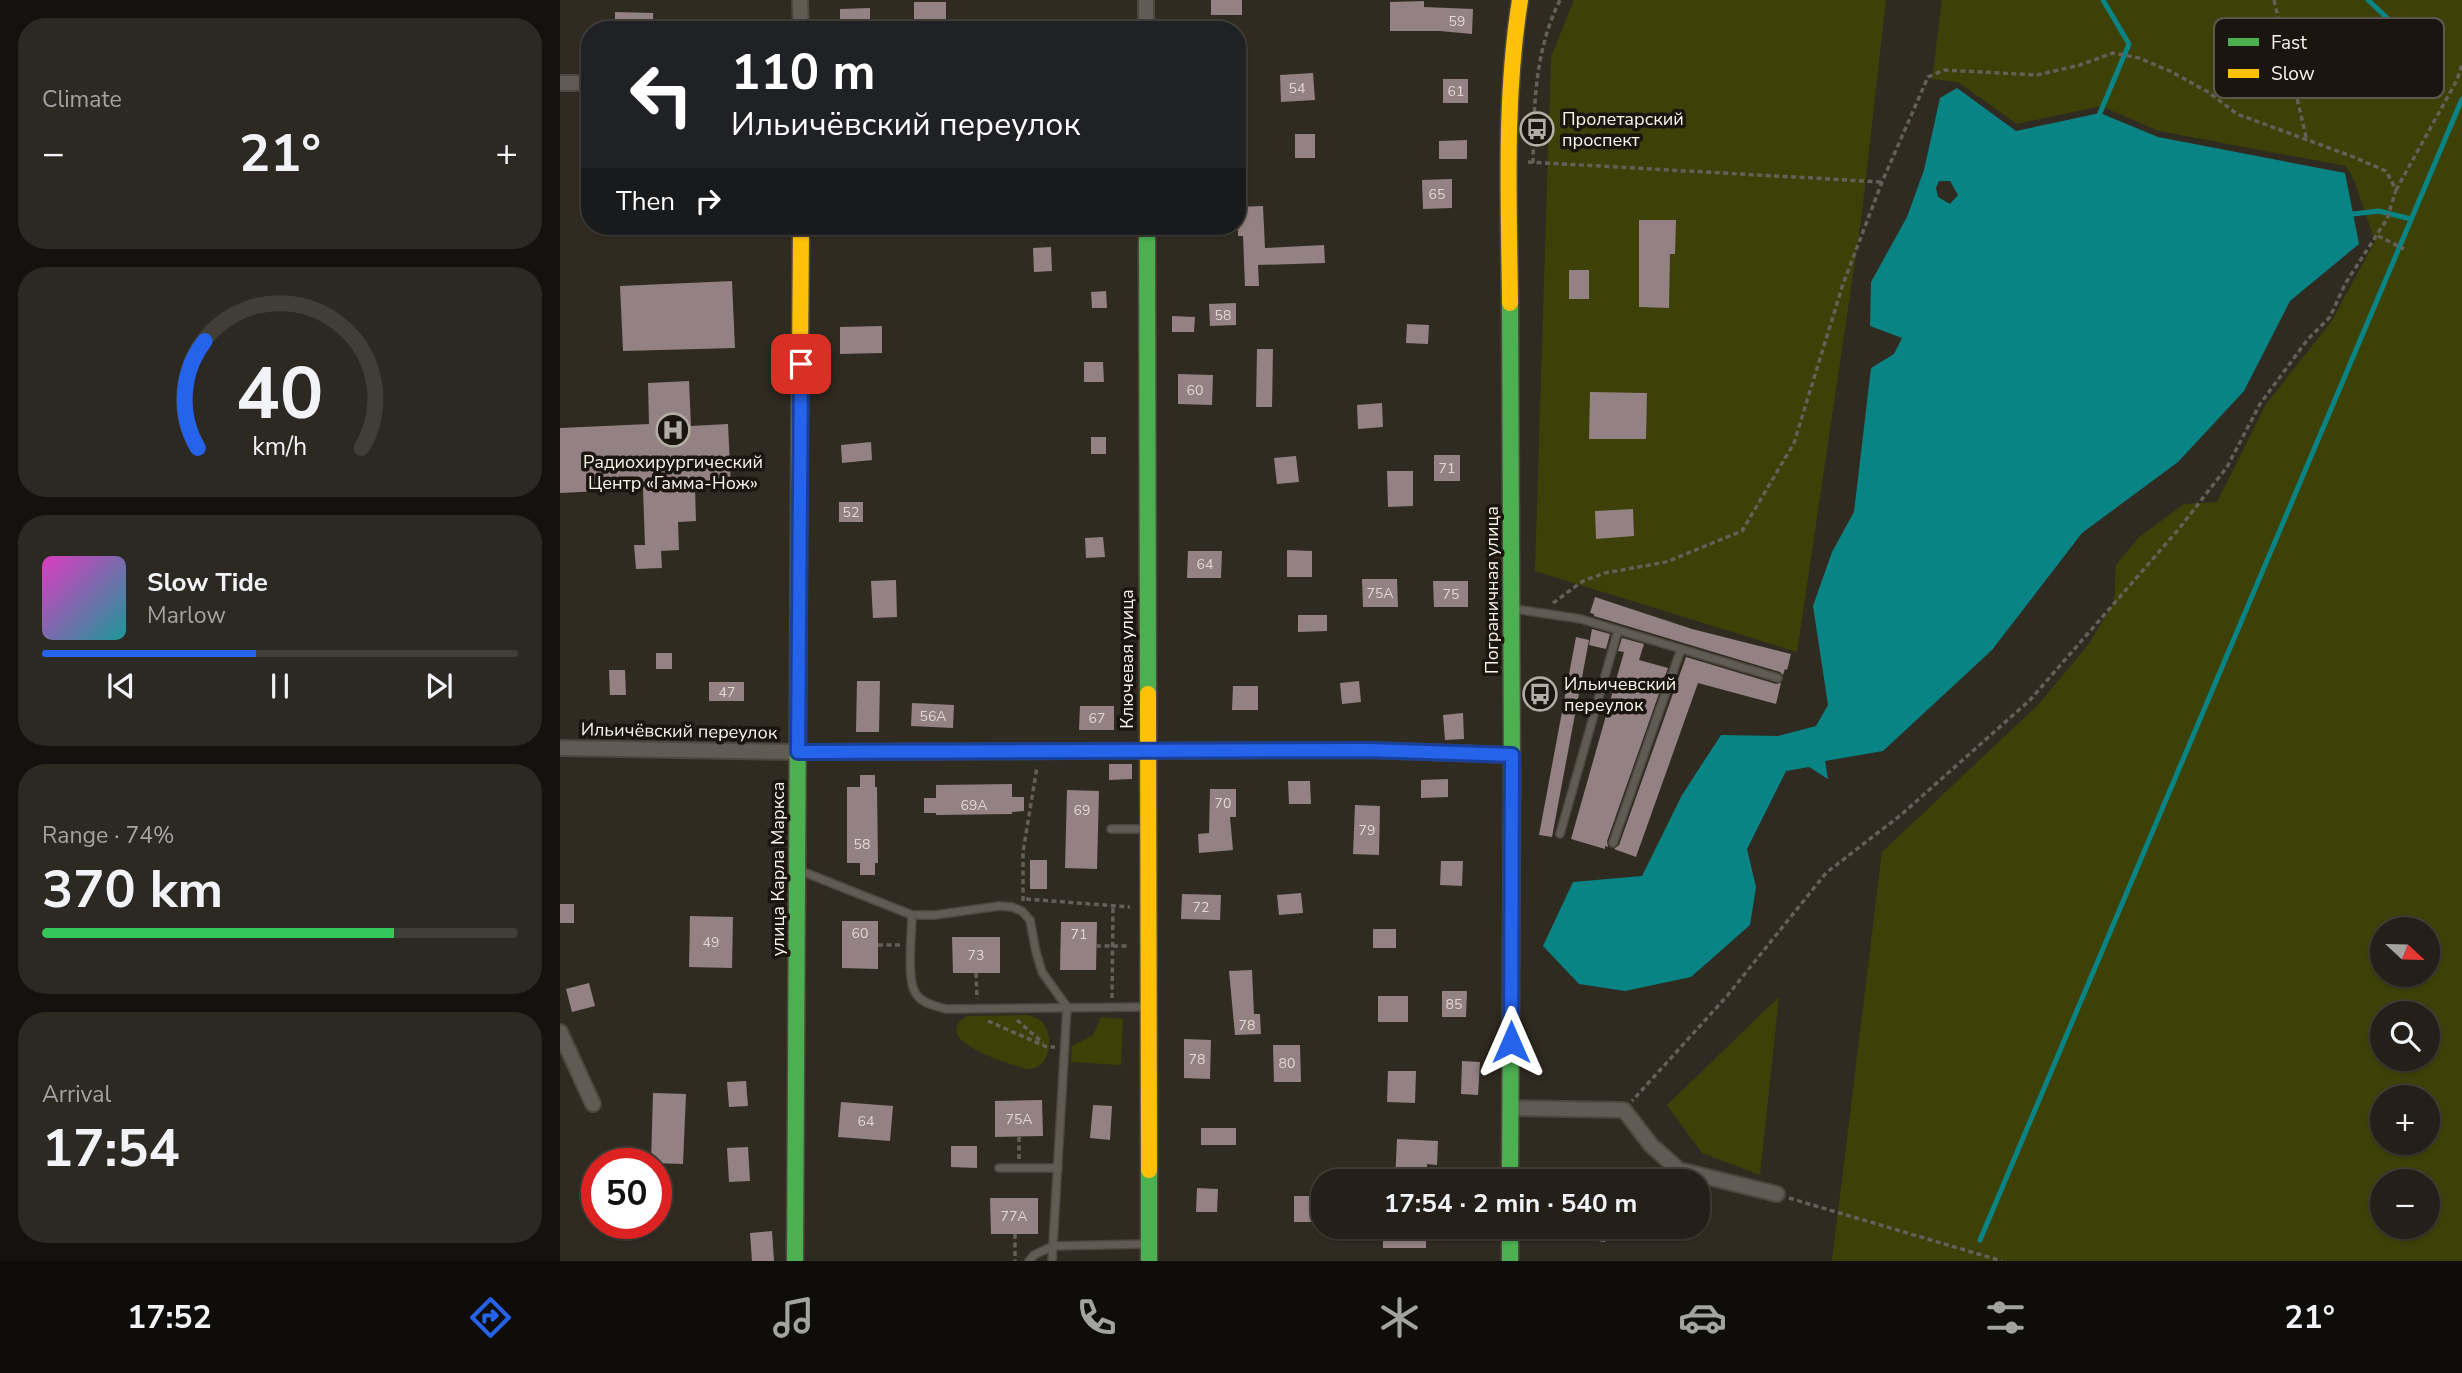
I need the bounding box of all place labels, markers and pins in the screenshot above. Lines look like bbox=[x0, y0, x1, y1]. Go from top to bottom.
place label: Пролетарский проспект bbox=[1562, 107, 1684, 152]
bus stop icon: Пролетарский проспект bbox=[1518, 110, 1556, 148]
pin bbox=[771, 334, 831, 394]
hospital icon: Радиохирургический Центр «Гамма-Нож» bbox=[654, 411, 692, 449]
place label: Радиохирургический Центр «Гамма-Нож» bbox=[583, 450, 763, 495]
place label: Ильичевский переулок bbox=[1564, 672, 1676, 717]
bus stop icon: Ильичевский переулок bbox=[1521, 675, 1559, 713]

